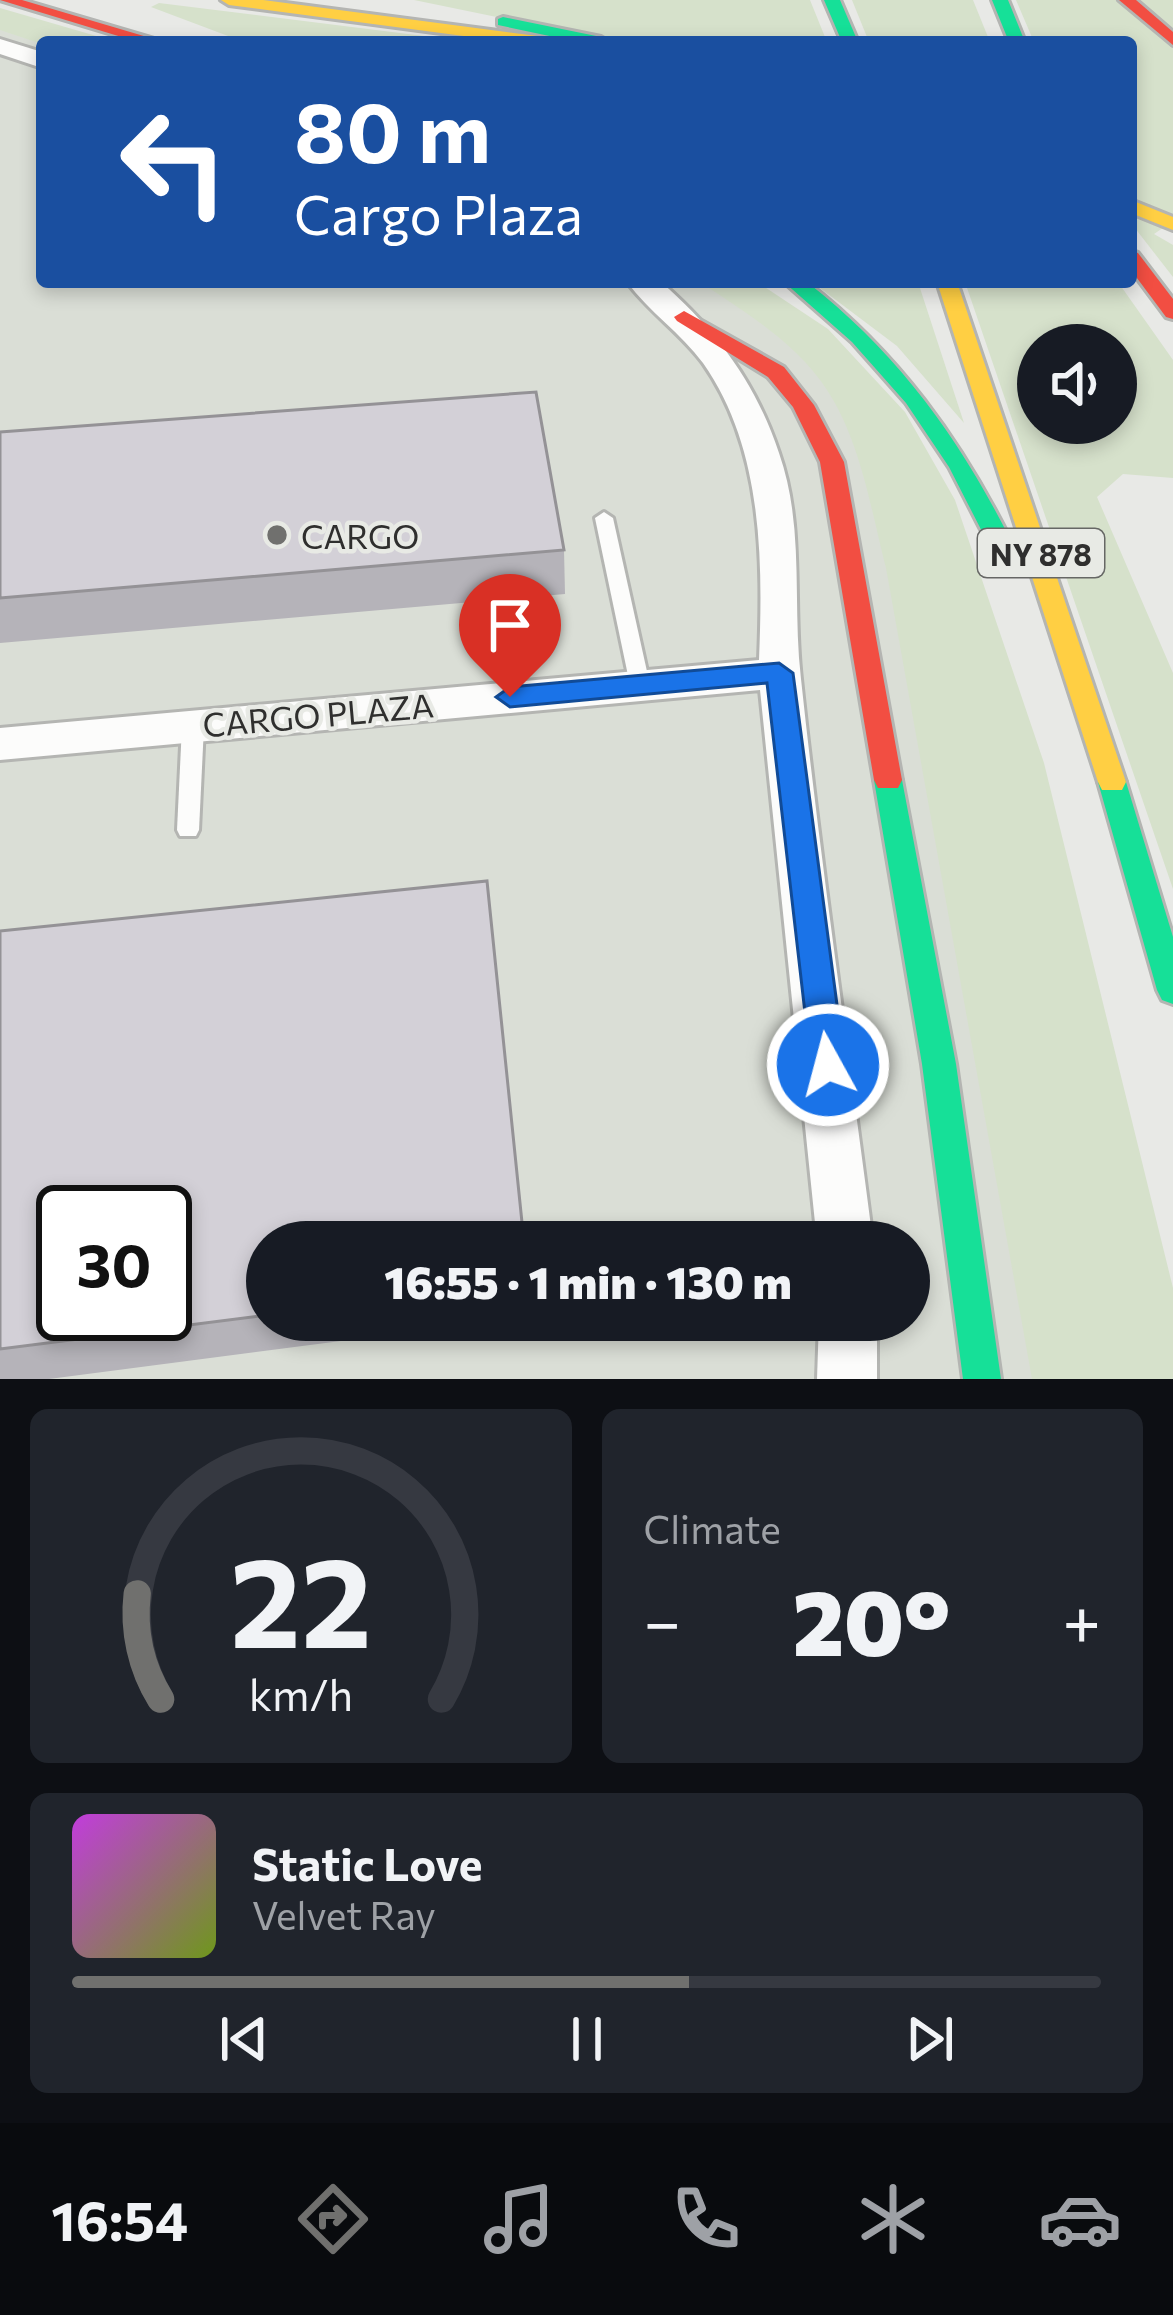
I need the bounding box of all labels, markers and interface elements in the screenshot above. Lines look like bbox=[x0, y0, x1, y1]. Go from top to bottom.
text: 80 m bbox=[294, 78, 491, 180]
icon: left bbox=[96, 84, 252, 240]
text: Cargo Plaza bbox=[294, 180, 583, 246]
map controls bbox=[1017, 324, 1137, 444]
button: sound bbox=[1017, 324, 1137, 444]
place label: CARGO bbox=[301, 515, 419, 556]
marker: CARGO bbox=[264, 522, 290, 548]
road number: NY 878 bbox=[978, 529, 1104, 577]
pin bbox=[459, 574, 561, 697]
icon: arrive bbox=[477, 592, 543, 658]
street label: CARGO PLAZA bbox=[201, 683, 435, 745]
position arrow bbox=[765, 1002, 891, 1128]
speed limit sign: 30 bbox=[36, 1185, 192, 1341]
text: 16:55 · 1 min · 130 m bbox=[384, 1253, 792, 1308]
text: Climate bbox=[644, 1504, 781, 1552]
text: 22 bbox=[230, 1521, 372, 1674]
text: 20° bbox=[793, 1564, 951, 1675]
text: − bbox=[644, 1579, 681, 1660]
text: + bbox=[1062, 1579, 1101, 1660]
text: km/h bbox=[249, 1667, 353, 1720]
text: Static Love bbox=[252, 1835, 482, 1890]
text: Velvet Ray bbox=[252, 1890, 436, 1938]
icon: previous bbox=[211, 2006, 277, 2072]
icon: pause bbox=[554, 2006, 620, 2072]
icon: next bbox=[897, 2006, 963, 2072]
icon: directions bbox=[291, 2177, 375, 2261]
icon: music bbox=[477, 2177, 561, 2261]
icon: phone bbox=[664, 2177, 748, 2261]
icon: climate bbox=[851, 2177, 935, 2261]
icon: car bbox=[1038, 2177, 1122, 2261]
text: 16:54 bbox=[51, 2186, 188, 2252]

